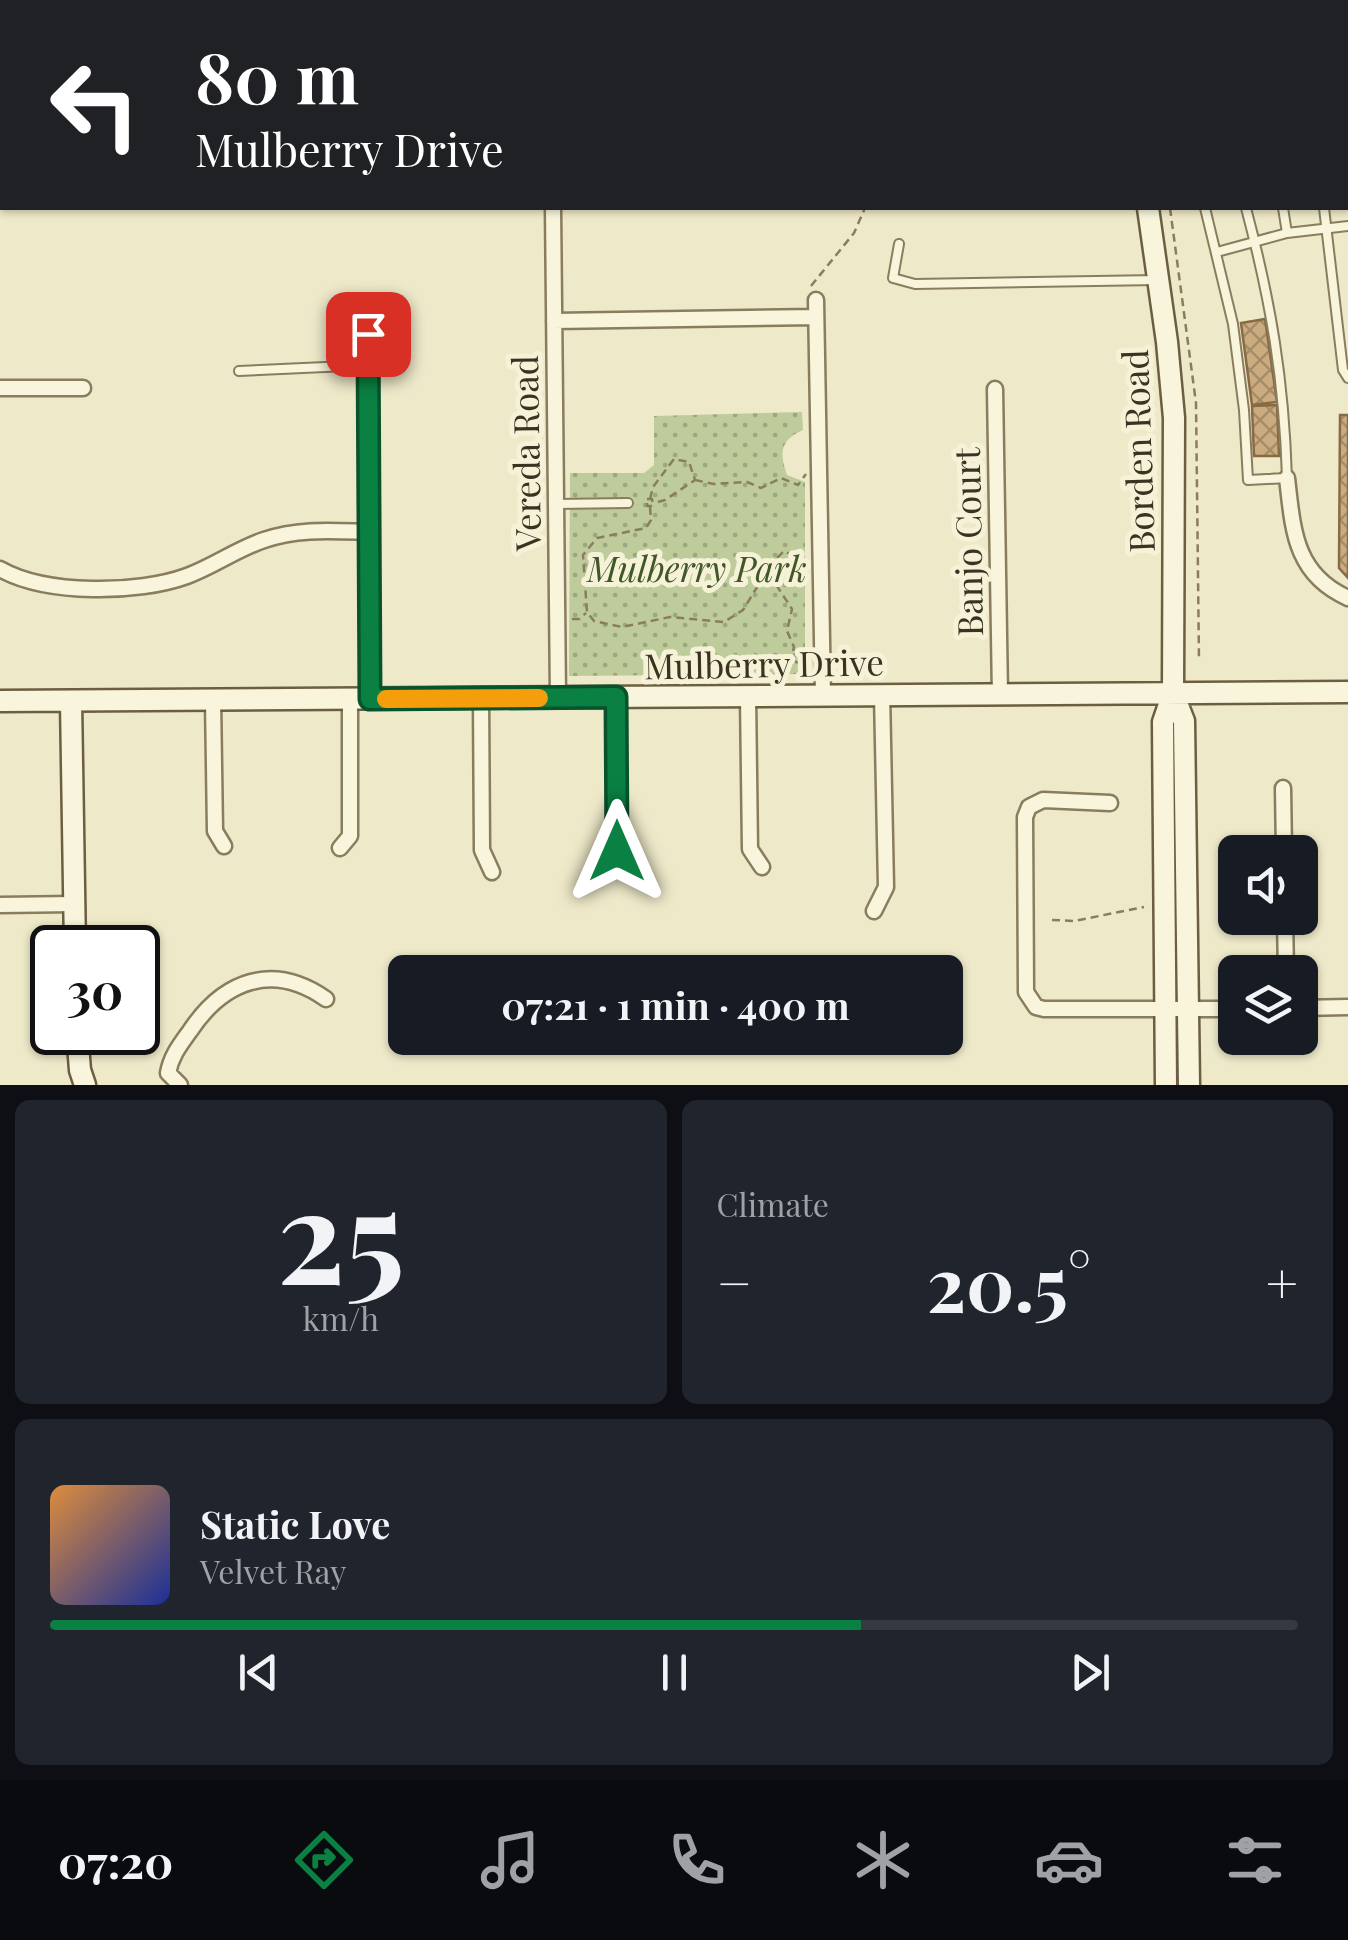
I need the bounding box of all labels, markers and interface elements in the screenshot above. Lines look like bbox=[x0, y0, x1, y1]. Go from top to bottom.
text: 80 m bbox=[195, 28, 359, 122]
icon: left bbox=[30, 40, 160, 170]
text: Mulberry Drive bbox=[195, 118, 504, 178]
pin bbox=[326, 292, 411, 377]
icon: arrive bbox=[341, 307, 396, 362]
street label: Borden Road bbox=[1110, 349, 1164, 553]
street label: Vereda Road bbox=[500, 355, 550, 552]
street label: Banjo Court bbox=[942, 447, 992, 637]
park label: Mulberry Park bbox=[585, 544, 807, 591]
street label: Mulberry Drive bbox=[644, 637, 884, 689]
position arrow bbox=[565, 799, 669, 903]
map controls bbox=[1218, 835, 1318, 1055]
button: sound bbox=[1218, 835, 1318, 935]
speed limit sign: 30 bbox=[30, 925, 160, 1055]
button: layers bbox=[1218, 955, 1318, 1055]
text: 07:21 · 1 min · 400 m bbox=[501, 979, 850, 1030]
text: 25 bbox=[277, 1144, 405, 1318]
text: Climate bbox=[717, 1182, 829, 1225]
text: 20.5° bbox=[927, 1231, 1091, 1331]
text: − bbox=[717, 1244, 752, 1318]
text: + bbox=[1266, 1244, 1298, 1318]
text: km/h bbox=[302, 1296, 379, 1339]
text: Static Love bbox=[200, 1498, 390, 1549]
text: Velvet Ray bbox=[200, 1549, 347, 1592]
icon: previous bbox=[231, 1645, 286, 1700]
icon: pause bbox=[647, 1645, 702, 1700]
icon: next bbox=[1063, 1645, 1118, 1700]
icon: directions bbox=[289, 1825, 359, 1895]
icon: music bbox=[475, 1825, 545, 1895]
icon: phone bbox=[662, 1825, 732, 1895]
icon: climate bbox=[848, 1825, 918, 1895]
icon: car bbox=[1034, 1825, 1104, 1895]
icon: filters bbox=[1220, 1825, 1290, 1895]
text: 07:20 bbox=[58, 1830, 173, 1890]

